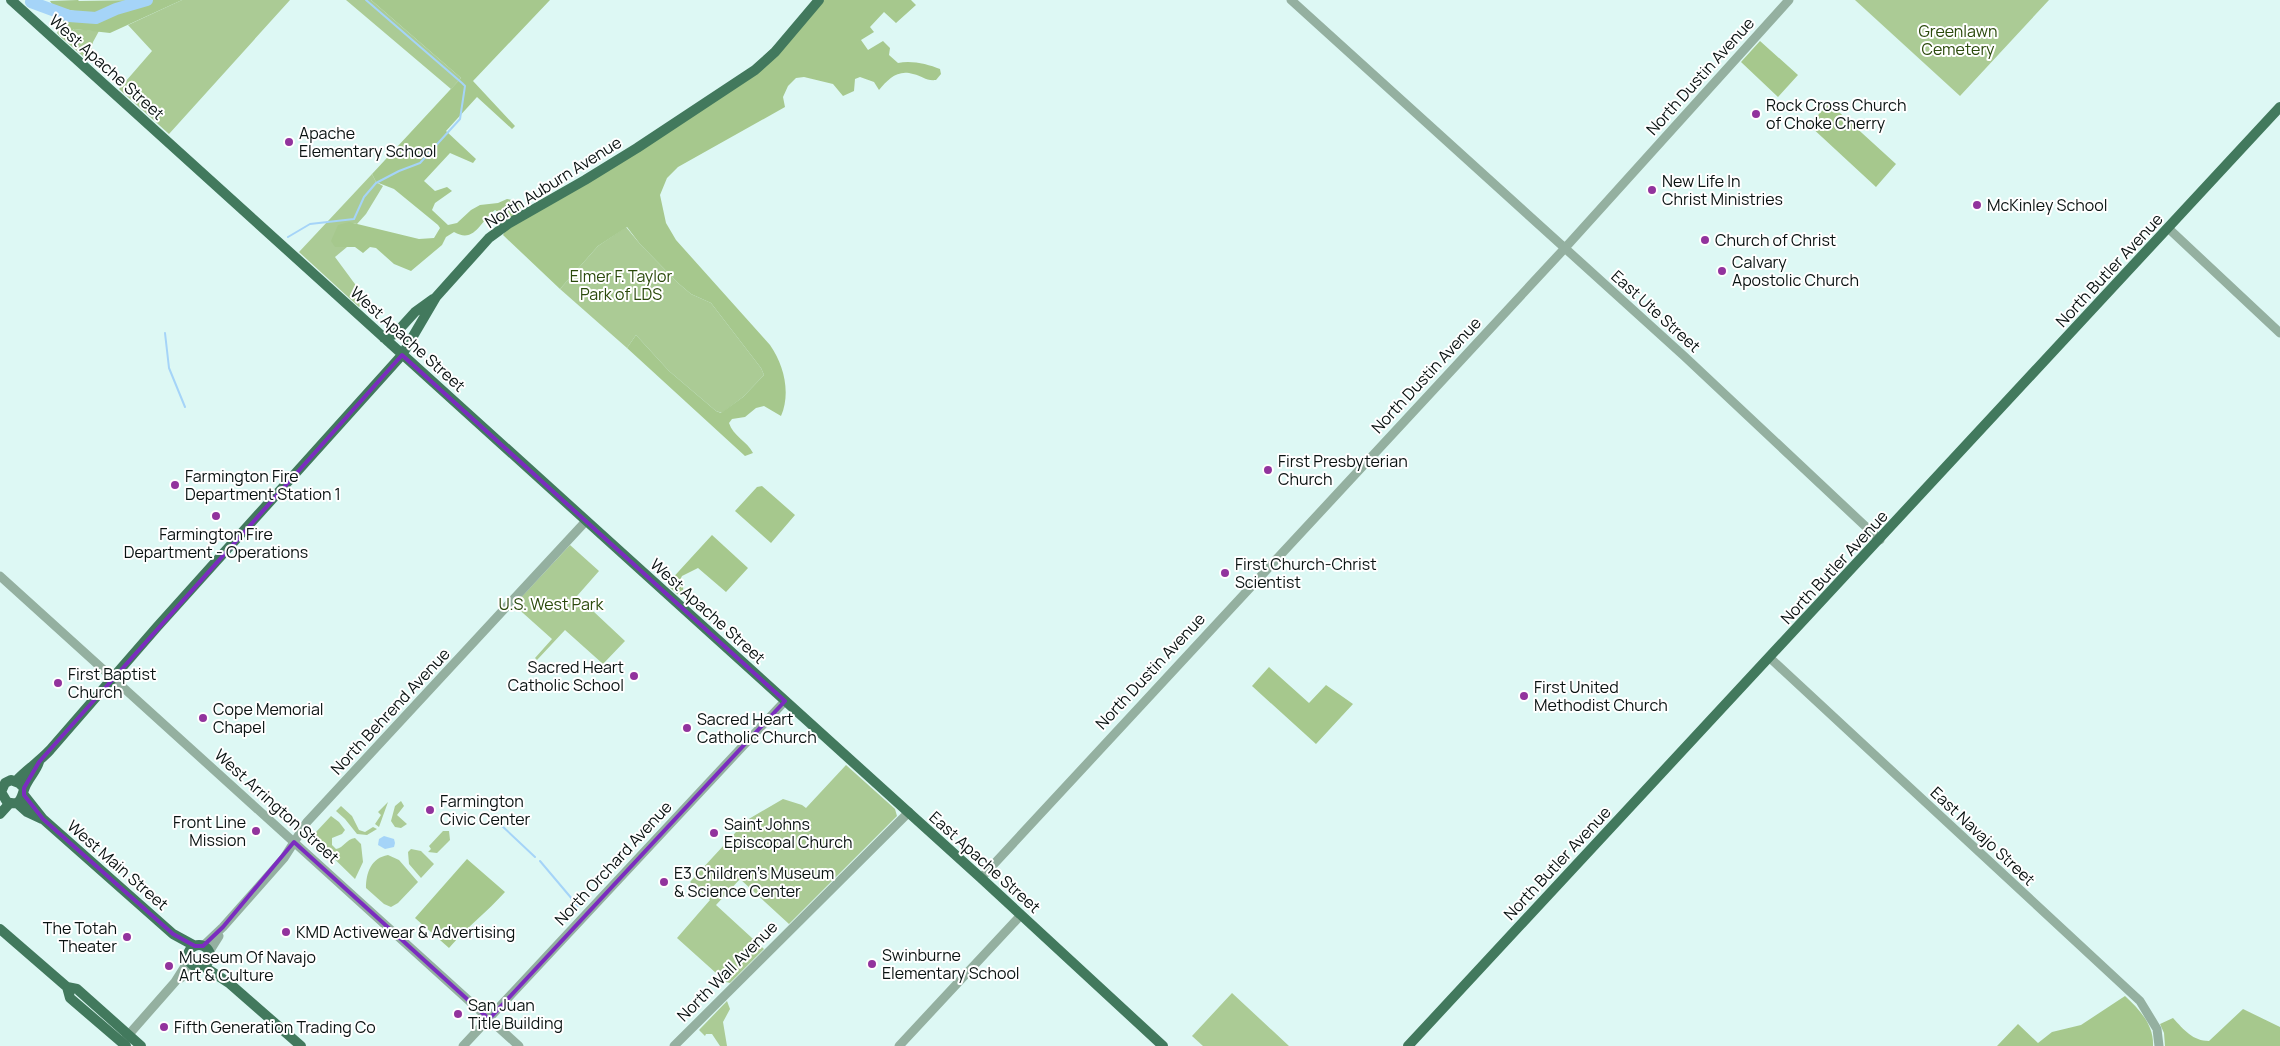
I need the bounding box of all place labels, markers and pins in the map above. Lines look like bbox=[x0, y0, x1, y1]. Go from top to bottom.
place label: Rock Cross Church of Choke Cherry bbox=[1766, 94, 1906, 134]
marker: Rock Cross Church of Choke Cherry bbox=[1750, 108, 1762, 120]
place label: Apache Elementary School bbox=[299, 122, 437, 162]
marker: Apache Elementary School bbox=[283, 136, 295, 148]
place label: New Life In Christ Ministries bbox=[1662, 170, 1783, 210]
marker: New Life In Christ Ministries bbox=[1646, 184, 1658, 196]
place label: McKinley School bbox=[1987, 194, 2108, 216]
marker: McKinley School bbox=[1971, 199, 1983, 211]
place label: Church of Christ bbox=[1715, 229, 1836, 251]
marker: Church of Christ bbox=[1699, 234, 1711, 246]
place label: Calvary Apostolic Church bbox=[1732, 251, 1859, 291]
marker: Calvary Apostolic Church bbox=[1716, 265, 1728, 277]
place label: First Presbyterian Church bbox=[1278, 450, 1408, 490]
marker: First Presbyterian Church bbox=[1262, 464, 1274, 476]
place label: Farmington Fire Department Station 1 bbox=[185, 465, 341, 505]
marker: Farmington Fire Department Station 1 bbox=[169, 479, 181, 491]
marker: Farmington Fire Department - Operations bbox=[210, 510, 222, 522]
place label: Farmington Fire Department - Operations bbox=[124, 523, 308, 563]
place label: First Church-Christ Scientist bbox=[1235, 553, 1377, 593]
marker: First Church-Christ Scientist bbox=[1219, 567, 1231, 579]
place label: Sacred Heart Catholic School bbox=[508, 656, 624, 696]
place label: First Baptist Church bbox=[68, 663, 156, 703]
marker: Sacred Heart Catholic School bbox=[628, 670, 640, 682]
place label: First United Methodist Church bbox=[1534, 676, 1668, 716]
marker: First Baptist Church bbox=[52, 677, 64, 689]
marker: First United Methodist Church bbox=[1518, 690, 1530, 702]
place label: Cope Memorial Chapel bbox=[213, 698, 324, 738]
place label: Sacred Heart Catholic Church bbox=[697, 708, 817, 748]
marker: Cope Memorial Chapel bbox=[197, 712, 209, 724]
marker: Sacred Heart Catholic Church bbox=[681, 722, 693, 734]
place label: Farmington Civic Center bbox=[440, 790, 531, 830]
marker: Farmington Civic Center bbox=[424, 804, 436, 816]
place label: Front Line Mission bbox=[173, 811, 246, 851]
place label: Saint Johns Episcopal Church bbox=[724, 813, 853, 853]
marker: Front Line Mission bbox=[250, 825, 262, 837]
marker: Saint Johns Episcopal Church bbox=[708, 827, 720, 839]
place label: E3 Children's Museum & Science Center bbox=[674, 862, 834, 902]
marker: E3 Children's Museum & Science Center bbox=[658, 876, 670, 888]
place label: The Totah Theater bbox=[43, 917, 117, 957]
place label: KMD Activewear & Advertising bbox=[296, 921, 515, 943]
marker: KMD Activewear & Advertising bbox=[280, 926, 292, 938]
marker: The Totah Theater bbox=[121, 931, 133, 943]
place label: Swinburne Elementary School bbox=[882, 944, 1020, 984]
place label: Museum Of Navajo Art & Culture bbox=[179, 946, 316, 986]
marker: Swinburne Elementary School bbox=[866, 958, 878, 970]
marker: Museum Of Navajo Art & Culture bbox=[163, 960, 175, 972]
place label: San Juan Title Building bbox=[468, 994, 563, 1034]
marker: San Juan Title Building bbox=[452, 1008, 464, 1020]
place label: Fifth Generation Trading Co bbox=[174, 1016, 376, 1038]
marker: Fifth Generation Trading Co bbox=[158, 1021, 170, 1033]

